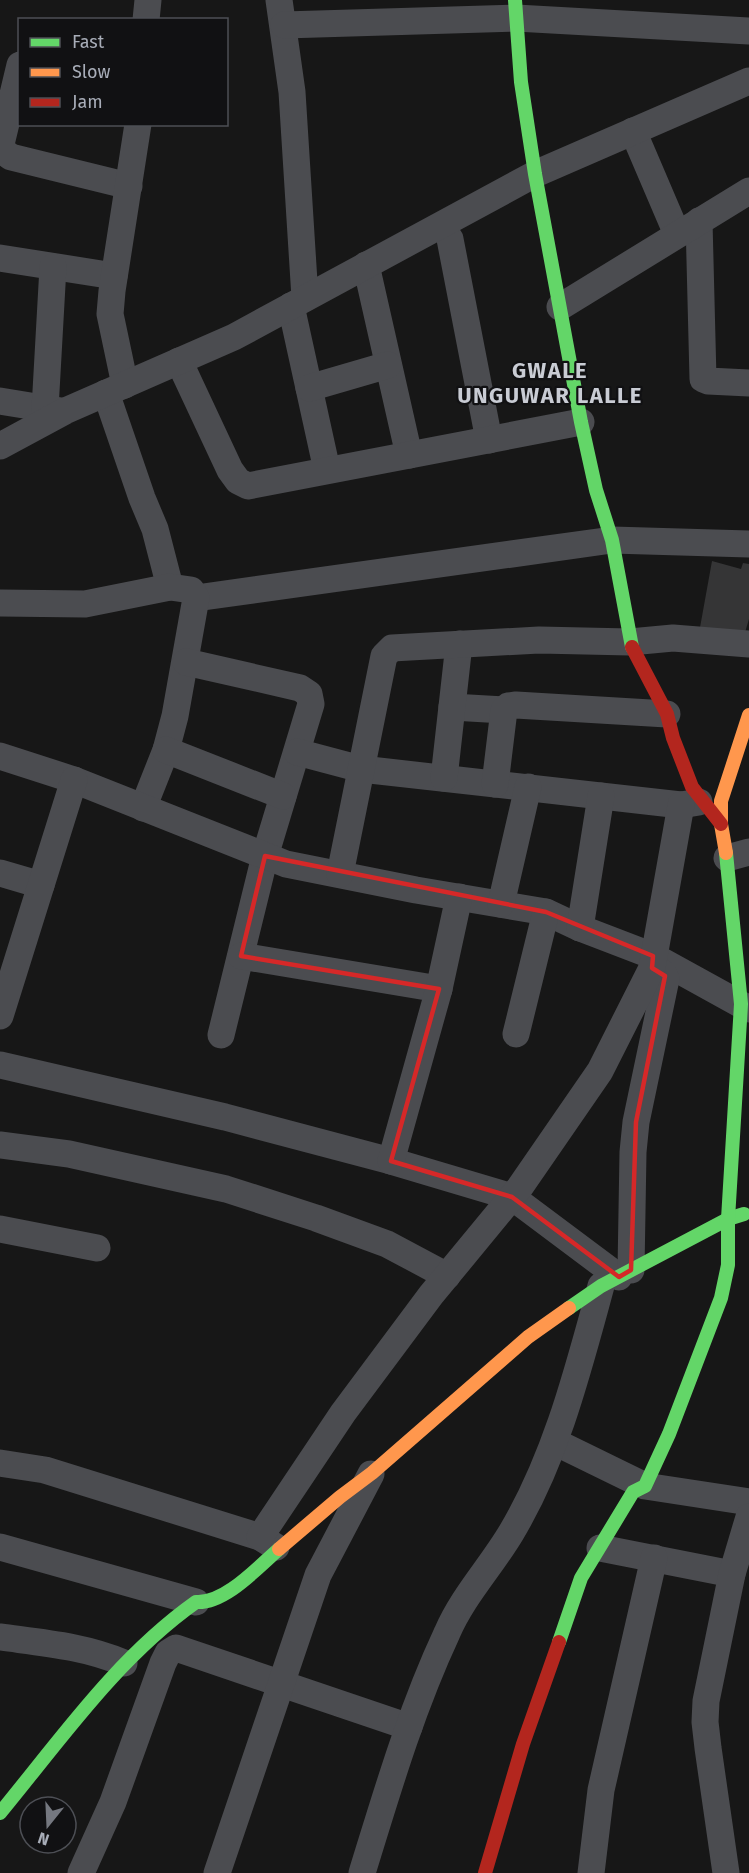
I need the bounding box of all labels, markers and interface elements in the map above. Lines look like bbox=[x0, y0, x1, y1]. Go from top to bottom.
legend bbox=[18, 18, 228, 126]
text: Fast bbox=[72, 31, 105, 53]
text: Slow bbox=[72, 61, 111, 83]
text: Jam bbox=[72, 91, 103, 113]
district label: GWALE UNGUWAR LALLE bbox=[457, 357, 643, 409]
north arrow bbox=[18, 1795, 78, 1855]
text: N bbox=[36, 1828, 51, 1849]

